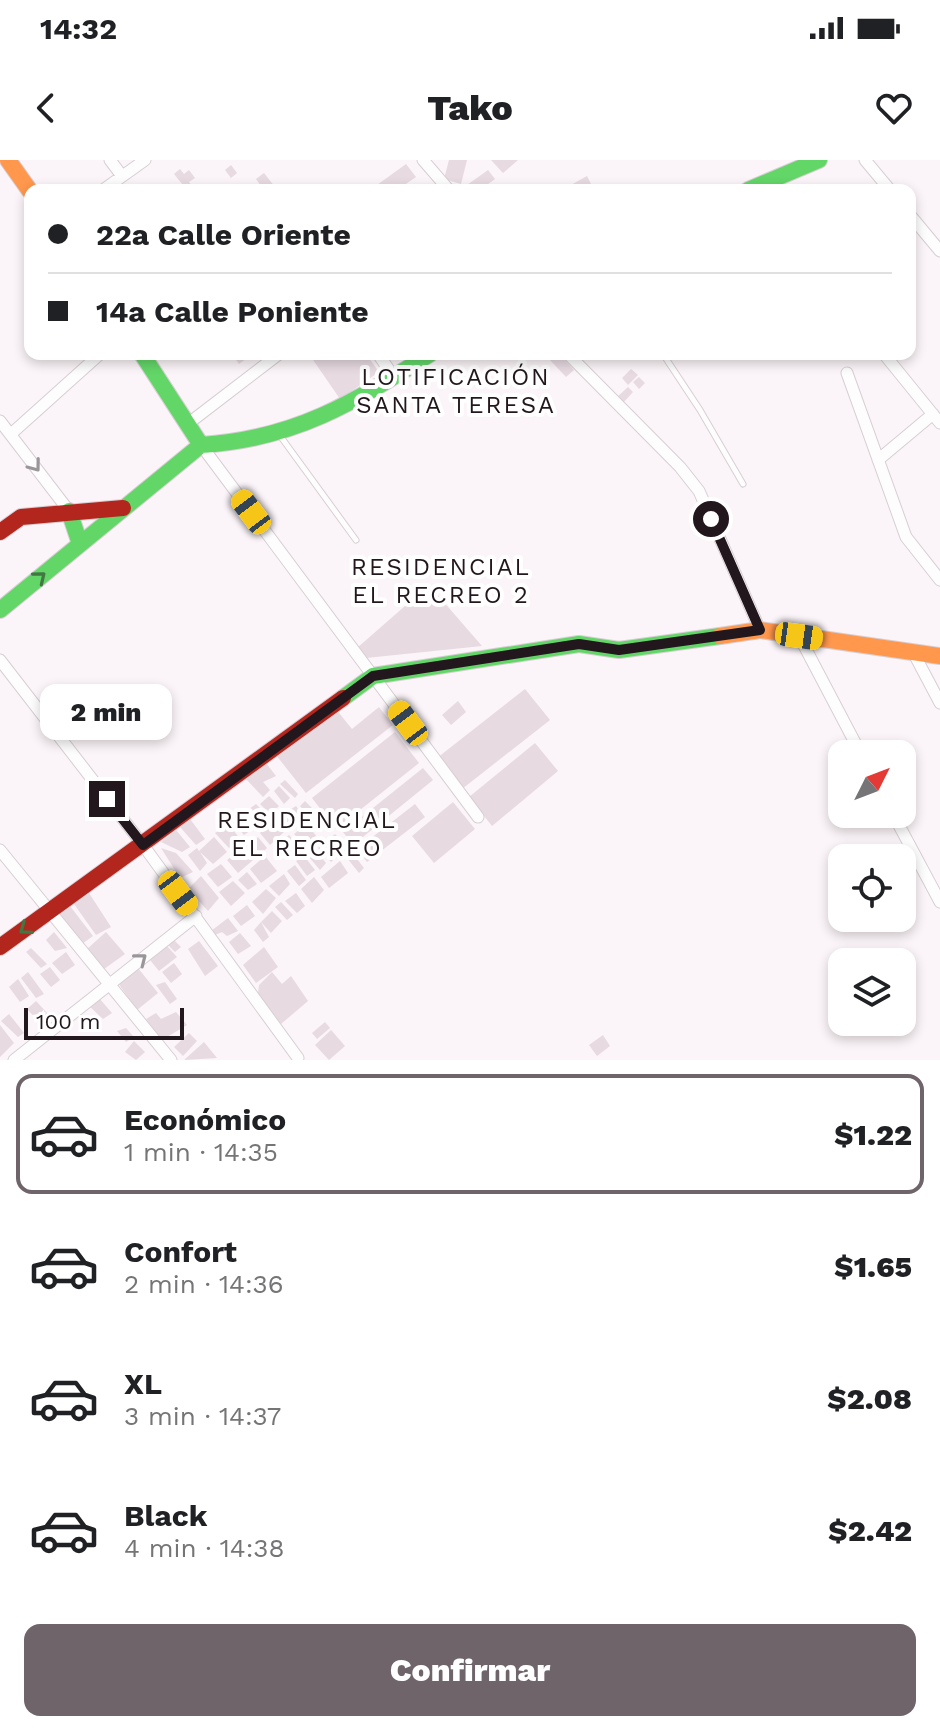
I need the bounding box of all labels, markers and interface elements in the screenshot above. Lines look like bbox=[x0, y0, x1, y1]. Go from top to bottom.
text: 14:32 bbox=[40, 11, 117, 46]
icon: back bbox=[24, 86, 68, 130]
icon: heart bbox=[872, 86, 916, 130]
text: Tako bbox=[427, 87, 513, 129]
text: 22a Calle Oriente bbox=[96, 217, 351, 252]
text: 14a Calle Poniente bbox=[96, 294, 369, 329]
district label: LOTIFICACIÓN SANTA TERESA bbox=[356, 363, 556, 419]
one-way arrow bbox=[25, 457, 39, 472]
car bbox=[227, 486, 275, 538]
route start bbox=[693, 501, 729, 537]
district label: RESIDENCIAL EL RECREO 2 bbox=[351, 553, 531, 609]
one-way arrow bbox=[31, 572, 45, 587]
car bbox=[774, 621, 824, 651]
callout: 2 min bbox=[41, 683, 173, 739]
text: 2 min bbox=[71, 697, 141, 727]
car bbox=[384, 697, 432, 749]
north arrow bbox=[828, 740, 916, 828]
map controls bbox=[828, 740, 916, 1036]
route end bbox=[89, 781, 125, 817]
district label: RESIDENCIAL EL RECREO bbox=[217, 806, 397, 862]
button: locate bbox=[828, 844, 916, 932]
car bbox=[154, 867, 202, 919]
one-way arrow bbox=[19, 919, 34, 934]
button: layers bbox=[828, 948, 916, 1036]
one-way arrow bbox=[132, 955, 147, 969]
scale bar bbox=[24, 1004, 184, 1040]
text: 100 m bbox=[36, 1009, 100, 1034]
icon: car bbox=[28, 1098, 100, 1170]
text: Económico bbox=[124, 1102, 286, 1137]
text: $1.22 bbox=[834, 1117, 912, 1152]
text: 1 min · 14:35 bbox=[124, 1137, 278, 1167]
icon: car bbox=[28, 1230, 100, 1302]
text: Confort bbox=[124, 1234, 237, 1269]
text: $1.65 bbox=[834, 1249, 912, 1284]
text: 2 min · 14:36 bbox=[124, 1269, 284, 1299]
icon: car bbox=[28, 1362, 100, 1434]
text: XL bbox=[124, 1366, 162, 1401]
text: $2.08 bbox=[827, 1381, 912, 1416]
text: 3 min · 14:37 bbox=[124, 1401, 281, 1431]
icon: car bbox=[28, 1494, 100, 1566]
text: Black bbox=[124, 1498, 208, 1533]
text: $2.42 bbox=[828, 1513, 912, 1548]
text: 4 min · 14:38 bbox=[124, 1533, 285, 1563]
button: Confirmar bbox=[24, 1624, 916, 1716]

